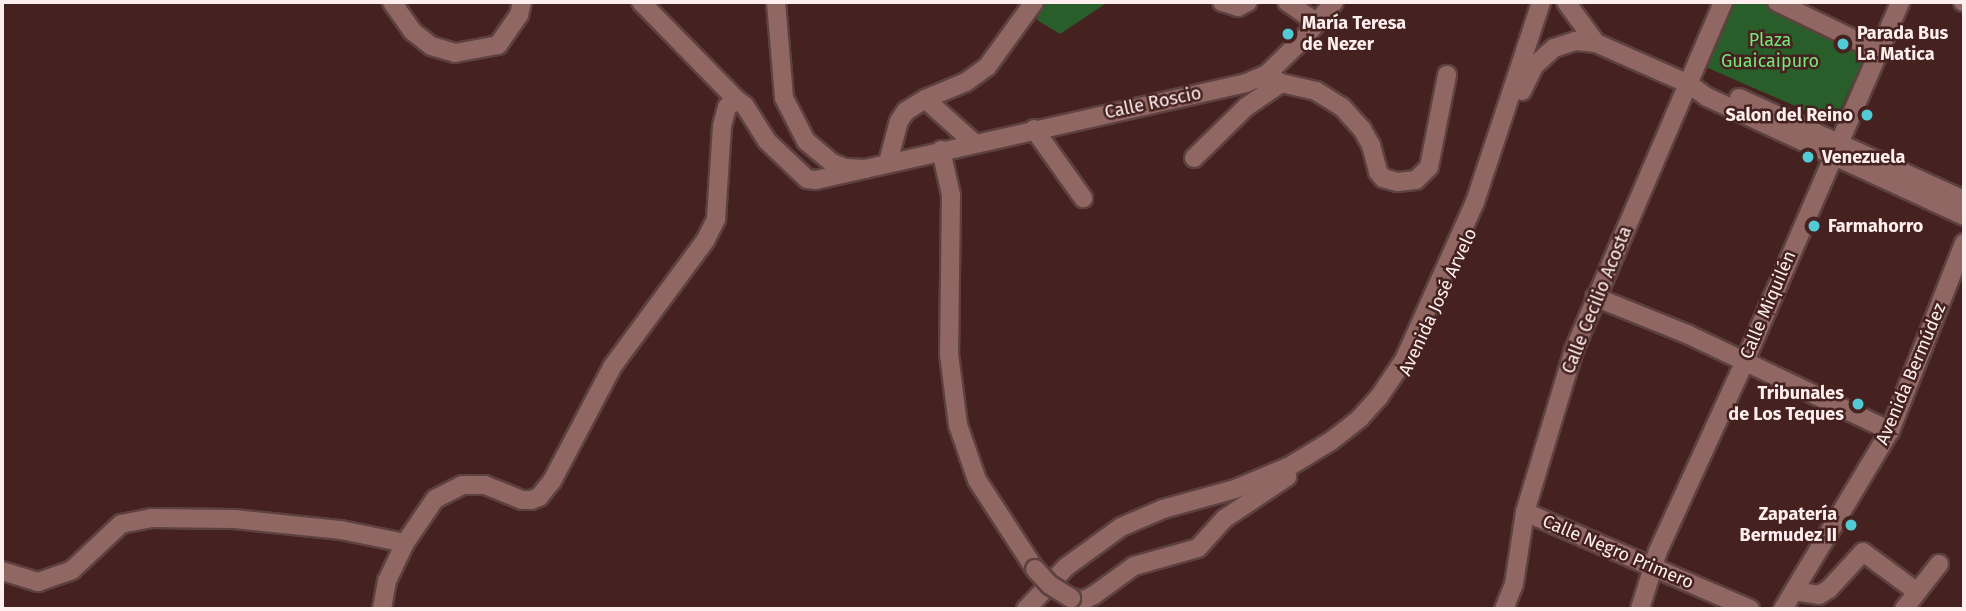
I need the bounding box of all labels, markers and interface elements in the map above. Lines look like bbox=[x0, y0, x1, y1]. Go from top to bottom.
place label: María Teresa de Nezer bbox=[1302, 13, 1406, 56]
place label: Parada Bus La Matica bbox=[1857, 23, 1948, 66]
marker: María Teresa de Nezer bbox=[1280, 26, 1296, 42]
park label: Plaza Guaicaipuro bbox=[1721, 30, 1819, 72]
marker: Parada Bus La Matica bbox=[1835, 36, 1851, 52]
street label: Calle Roscio bbox=[1103, 82, 1203, 124]
place label: Salon del Reino bbox=[1726, 104, 1853, 126]
marker: Salon del Reino bbox=[1859, 107, 1875, 123]
place label: Venezuela bbox=[1822, 146, 1905, 168]
marker: Venezuela bbox=[1800, 149, 1816, 165]
place label: Farmahorro bbox=[1828, 215, 1923, 237]
marker: Farmahorro bbox=[1806, 218, 1822, 234]
street label: Calle Cecilio Acosta bbox=[1558, 223, 1636, 377]
street label: Avenida José Arvelo bbox=[1394, 225, 1482, 379]
street label: Calle Miquilén bbox=[1735, 248, 1801, 362]
street label: Avenida Bermúdez bbox=[1871, 300, 1951, 448]
place label: Tribunales de Los Teques bbox=[1728, 383, 1844, 426]
marker: Tribunales de Los Teques bbox=[1850, 396, 1866, 412]
place label: Zapatería Bermudez II bbox=[1740, 504, 1837, 546]
street label: Calle Negro Primero bbox=[1539, 510, 1697, 594]
marker: Zapatería Bermudez II bbox=[1843, 517, 1859, 533]

